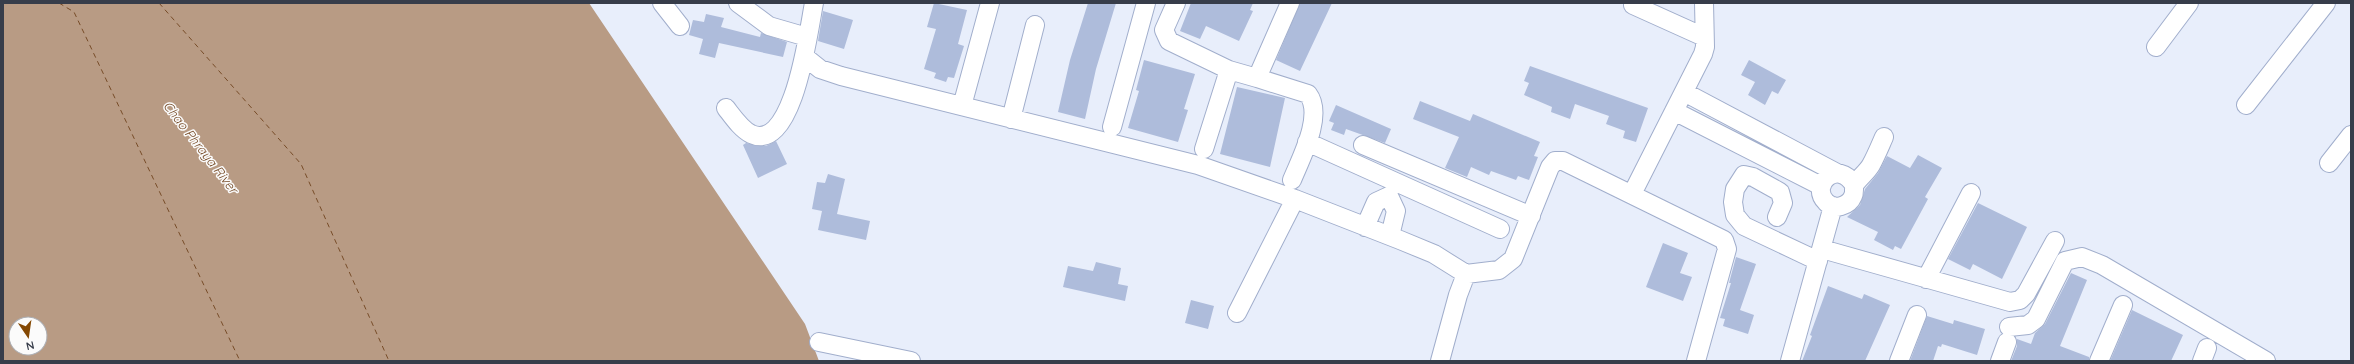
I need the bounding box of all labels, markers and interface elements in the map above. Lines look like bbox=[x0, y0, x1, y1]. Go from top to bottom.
water label: Chao Phraya River bbox=[160, 98, 243, 198]
north arrow bbox=[8, 316, 48, 356]
text: N bbox=[25, 338, 36, 353]

